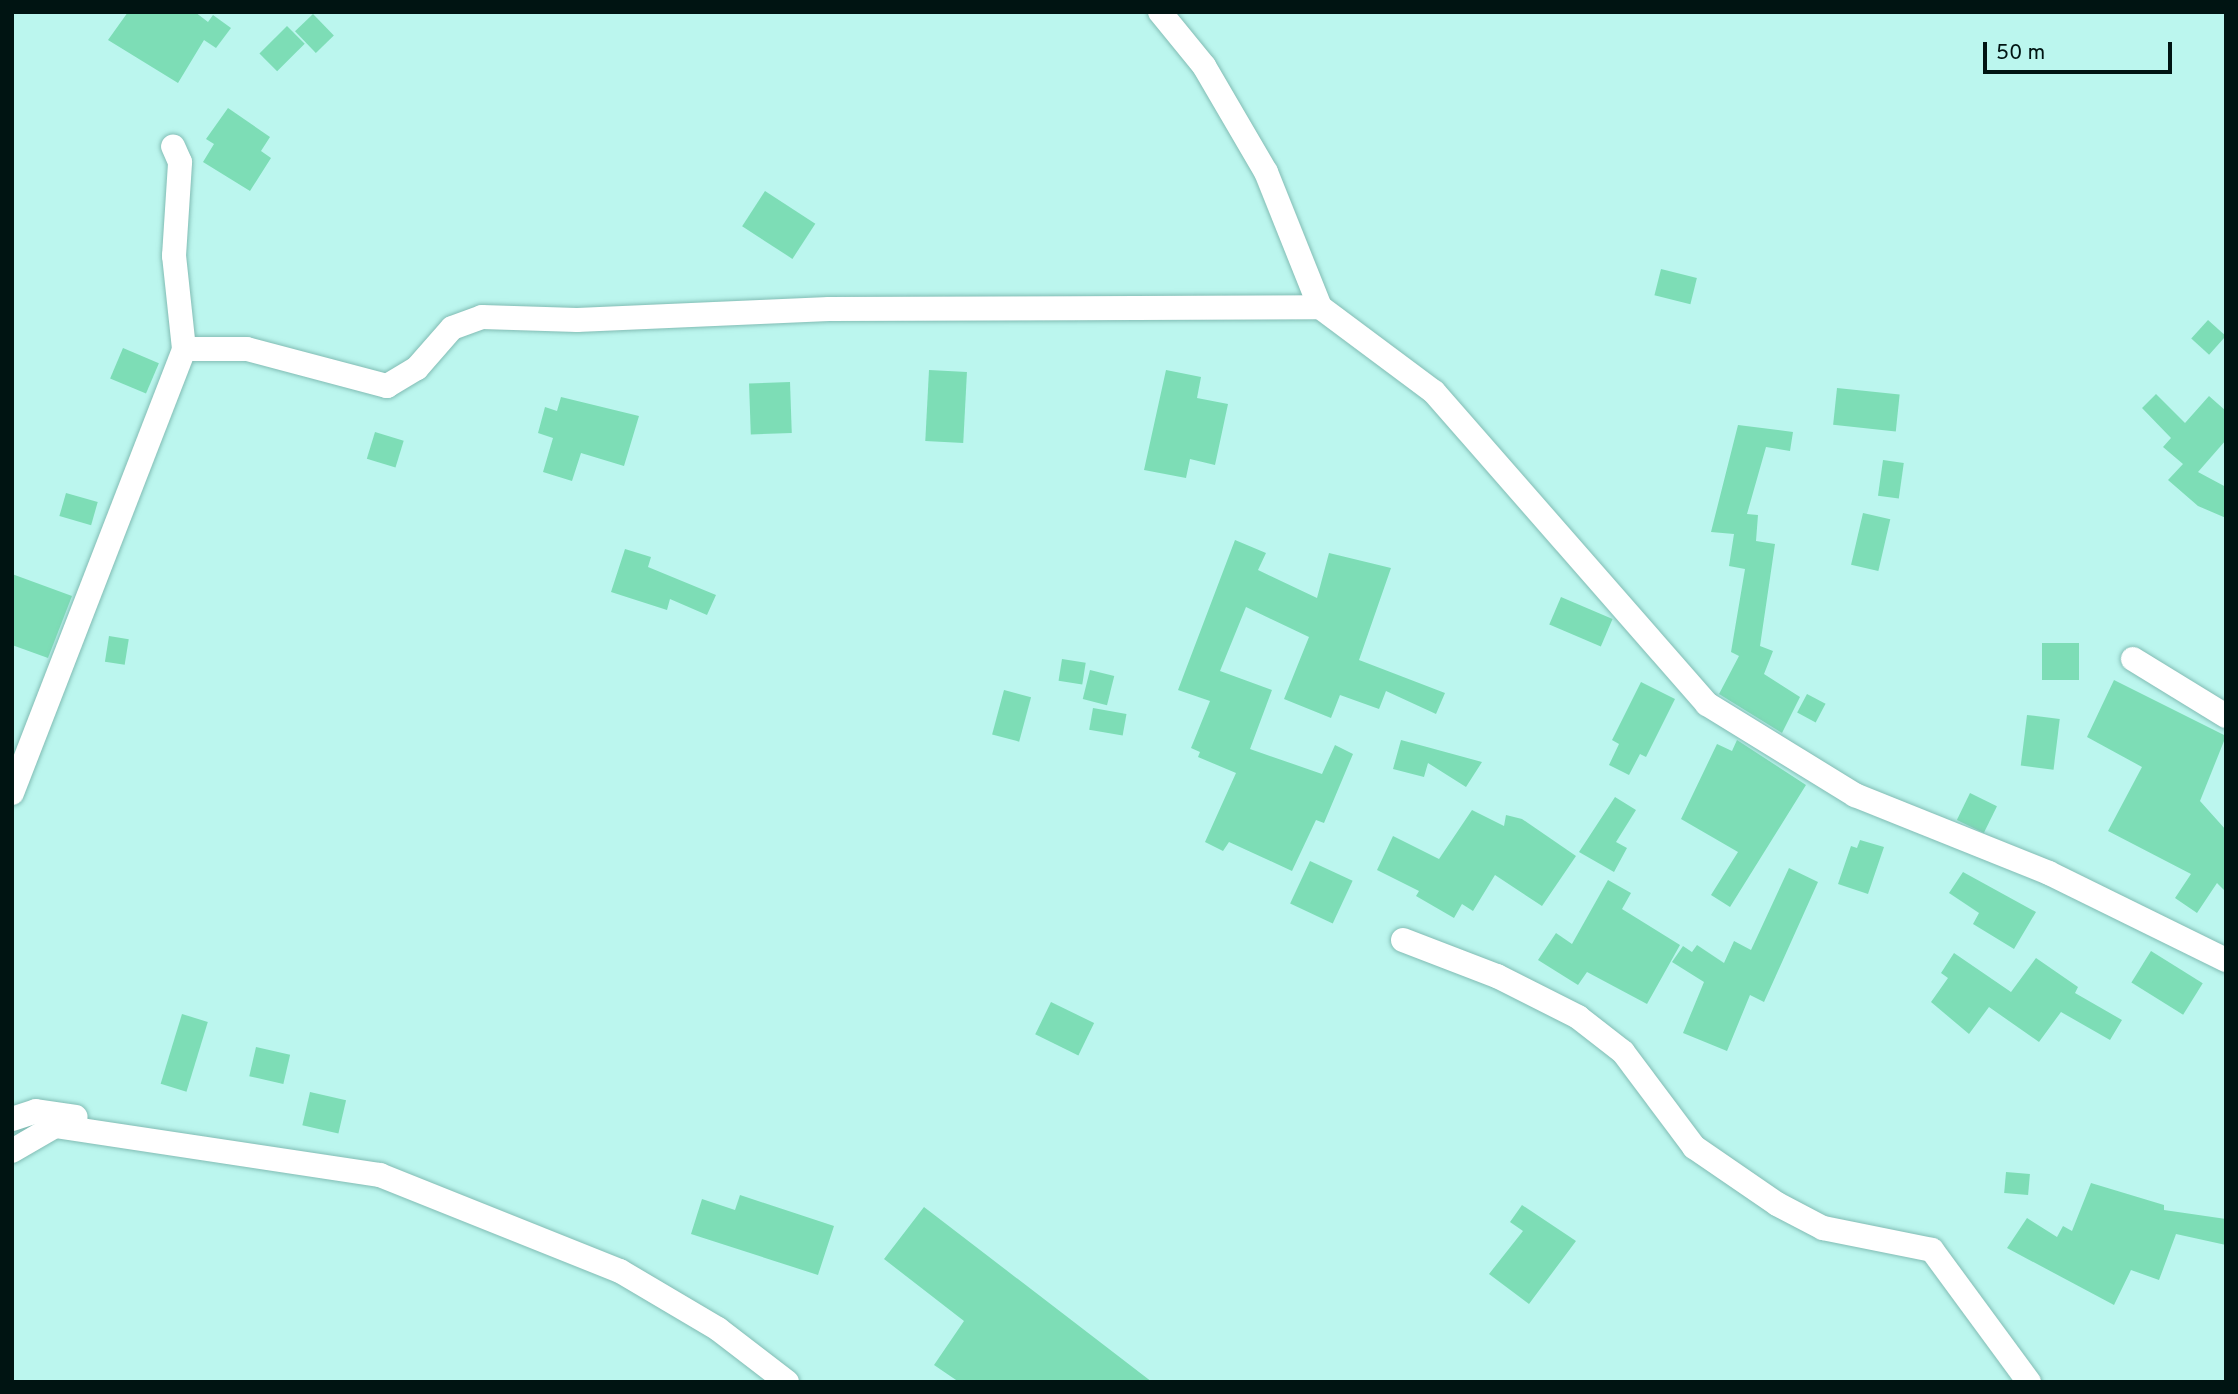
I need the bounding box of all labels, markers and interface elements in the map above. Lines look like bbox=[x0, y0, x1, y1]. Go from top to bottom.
scale bar bbox=[1986, 28, 2175, 72]
text: 50 m bbox=[1996, 40, 2045, 67]

